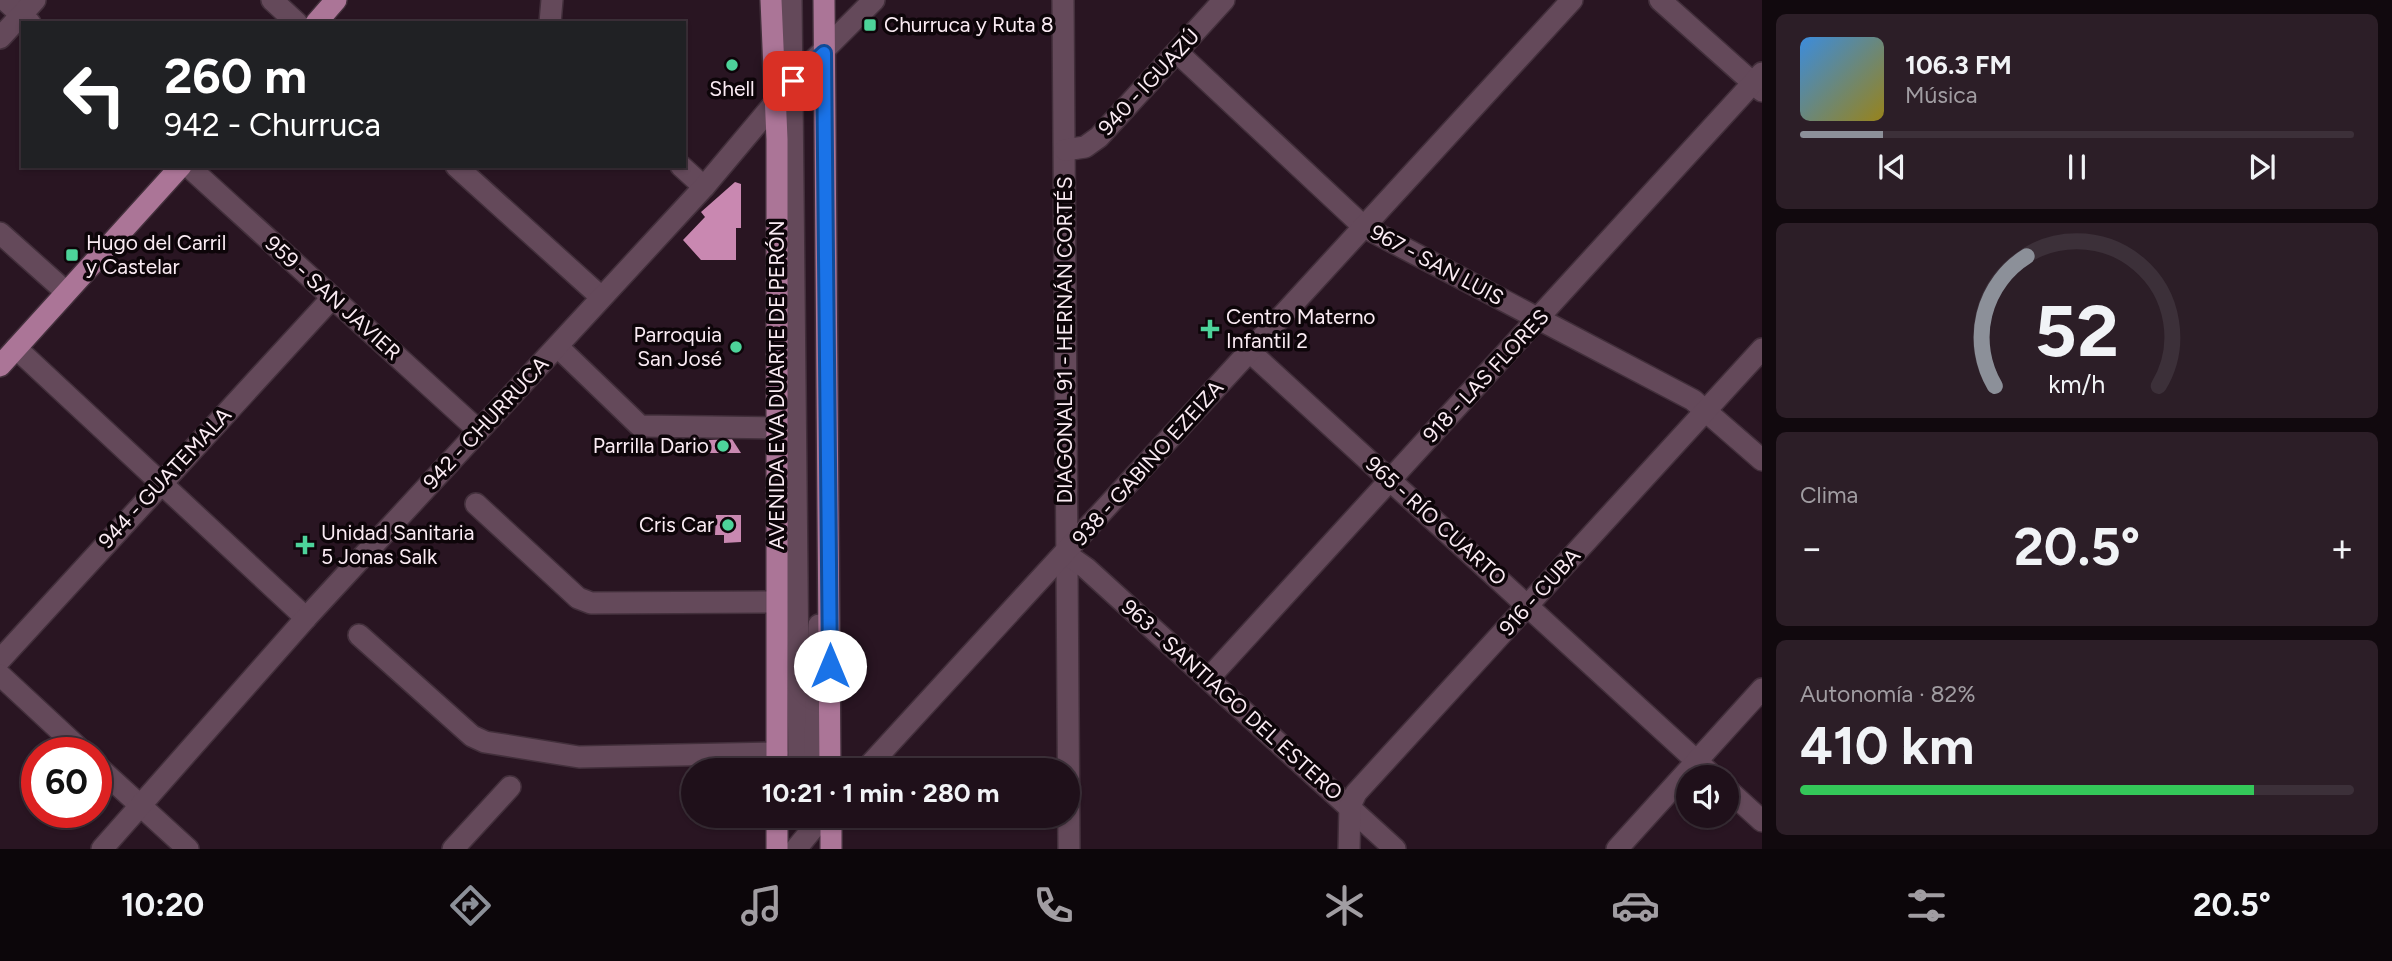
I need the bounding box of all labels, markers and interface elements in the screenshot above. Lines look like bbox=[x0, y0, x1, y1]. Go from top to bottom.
place label: Churruca y Ruta 8 bbox=[884, 12, 1054, 37]
marker: Churruca y Ruta 8 bbox=[862, 17, 878, 33]
street label: 940 - IGUAZÚ bbox=[1093, 23, 1204, 140]
text: 260 m bbox=[164, 46, 307, 105]
icon: left bbox=[49, 49, 140, 140]
text: 106.3 FM bbox=[1905, 49, 2012, 81]
pin bbox=[763, 51, 823, 111]
marker: Shell bbox=[724, 57, 740, 73]
icon: arrive bbox=[774, 62, 812, 100]
place label: Shell bbox=[709, 76, 755, 101]
text: Música bbox=[1905, 81, 1978, 109]
text: 942 - Churruca bbox=[164, 106, 381, 144]
icon: previous bbox=[1873, 148, 1911, 186]
icon: pause bbox=[2058, 148, 2096, 186]
icon: next bbox=[2243, 148, 2281, 186]
street label: DIAGONAL 91 - HERNÁN CORTÉS bbox=[1052, 176, 1077, 504]
street label: 967 - SAN LUIS bbox=[1366, 219, 1508, 310]
street label: AVENIDA EVA DUARTE DE PERÓN bbox=[764, 220, 789, 550]
place label: Hugo del Carril y Castelar bbox=[86, 230, 226, 279]
street label: 959 - SAN JAVIER bbox=[261, 230, 406, 365]
marker: Hugo del Carril y Castelar bbox=[64, 247, 80, 263]
text: 52 bbox=[2035, 288, 2119, 375]
place label: Centro Materno Infantil 2 bbox=[1226, 304, 1376, 353]
street label: 918 - LAS FLORES bbox=[1418, 304, 1554, 447]
marker: Centro Materno Infantil 2 bbox=[1200, 319, 1220, 339]
place label: Parroquia San José bbox=[634, 322, 722, 371]
marker: Parroquia San José bbox=[728, 339, 744, 355]
street label: 942 - CHURRUCA bbox=[418, 351, 553, 494]
text: km/h bbox=[2048, 369, 2106, 399]
street label: 938 - GABINO EZEIZA bbox=[1067, 375, 1228, 550]
street label: 944 - GUATEMALA bbox=[93, 402, 236, 553]
place label: Parrilla Dario bbox=[593, 433, 709, 458]
marker: Parrilla Dario bbox=[715, 438, 731, 454]
street label: 965 - RÍO CUARTO bbox=[1361, 451, 1512, 590]
text: Clima bbox=[1800, 481, 1858, 509]
place label: Cris Car bbox=[639, 512, 714, 537]
text: 20.5° bbox=[2014, 516, 2140, 578]
marker: Cris Car bbox=[720, 517, 736, 533]
place label: Unidad Sanitaria 5 Jonas Salk bbox=[321, 520, 474, 569]
text: − bbox=[1800, 525, 1824, 571]
text: + bbox=[2330, 525, 2354, 571]
marker: Unidad Sanitaria 5 Jonas Salk bbox=[295, 535, 315, 555]
street label: 916 - CUBA bbox=[1494, 543, 1585, 640]
street label: 963 - SANTIAGO DEL ESTERO bbox=[1117, 594, 1348, 805]
position arrow bbox=[793, 629, 867, 703]
text: Autonomía · 82% bbox=[1800, 680, 1975, 708]
text: 410 km bbox=[1800, 715, 1974, 777]
speed limit sign: 60 bbox=[21, 737, 112, 828]
map controls bbox=[1676, 765, 1739, 828]
button: sound bbox=[1676, 765, 1739, 828]
text: 10:21 · 1 min · 280 m bbox=[761, 777, 1000, 809]
icon: directions bbox=[446, 881, 495, 930]
icon: music bbox=[737, 881, 786, 930]
icon: phone bbox=[1029, 881, 1078, 930]
icon: climate bbox=[1320, 881, 1369, 930]
icon: car bbox=[1611, 881, 1660, 930]
icon: filters bbox=[1902, 881, 1951, 930]
text: 10:20 bbox=[121, 886, 204, 924]
text: 20.5° bbox=[2193, 886, 2271, 924]

